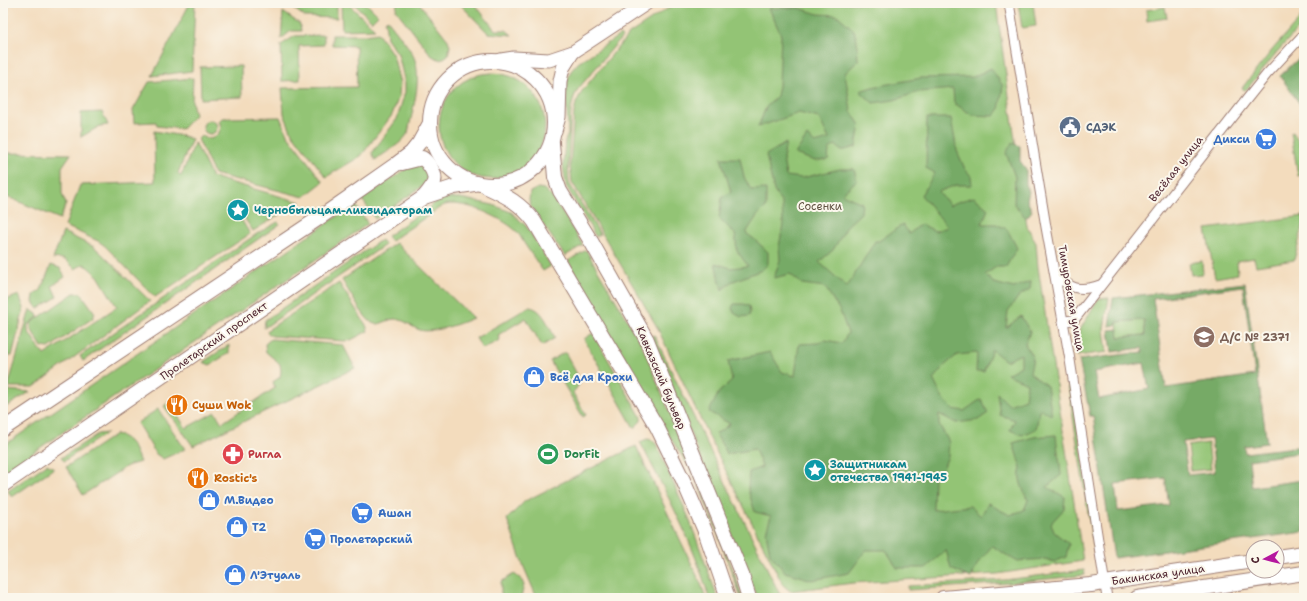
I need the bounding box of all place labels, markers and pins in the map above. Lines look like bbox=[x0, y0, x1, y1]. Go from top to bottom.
public building icon: СДЭК bbox=[1057, 114, 1083, 140]
place label: СДЭК bbox=[1086, 120, 1117, 135]
supermarket icon: Дикси bbox=[1253, 126, 1279, 152]
place label: Дикси bbox=[1213, 132, 1250, 147]
place icon: Чернобыльцам-ликвидаторам bbox=[225, 197, 251, 223]
place label: Чернобыльцам-ликвидаторам bbox=[254, 203, 432, 218]
school or university icon: Д/C № 2371 bbox=[1191, 324, 1217, 350]
place label: Д/C № 2371 bbox=[1220, 330, 1289, 345]
shop icon: Всё для Крохи bbox=[521, 364, 547, 390]
place label: Всё для Крохи bbox=[550, 370, 633, 385]
restaurant icon: Суши Wok bbox=[164, 392, 190, 418]
place label: Суши Wok bbox=[192, 398, 251, 413]
pharmacy icon: Ригла bbox=[220, 441, 246, 467]
sports icon: DorFit bbox=[535, 441, 561, 467]
place label: Ригла bbox=[248, 447, 282, 462]
place label: DorFit bbox=[564, 447, 600, 462]
place icon: Защитникам отечества 1941-1945 bbox=[802, 457, 828, 483]
place label: Защитникам отечества 1941-1945 bbox=[830, 457, 947, 485]
restaurant icon: Rostic's bbox=[185, 465, 211, 491]
place label: Rostic's bbox=[214, 471, 257, 486]
shop icon: М.Видео bbox=[196, 487, 222, 513]
place label: М.Видео bbox=[224, 493, 274, 508]
supermarket icon: Ашан bbox=[349, 500, 375, 526]
place label: Ашан bbox=[378, 506, 411, 521]
shop icon: T2 bbox=[224, 514, 250, 540]
place label: T2 bbox=[252, 520, 267, 535]
supermarket icon: Пролетарский bbox=[302, 526, 328, 552]
place label: Пролетарский bbox=[330, 532, 413, 547]
shop icon: Л'Этуаль bbox=[222, 562, 248, 588]
place label: Л'Этуаль bbox=[250, 568, 301, 583]

